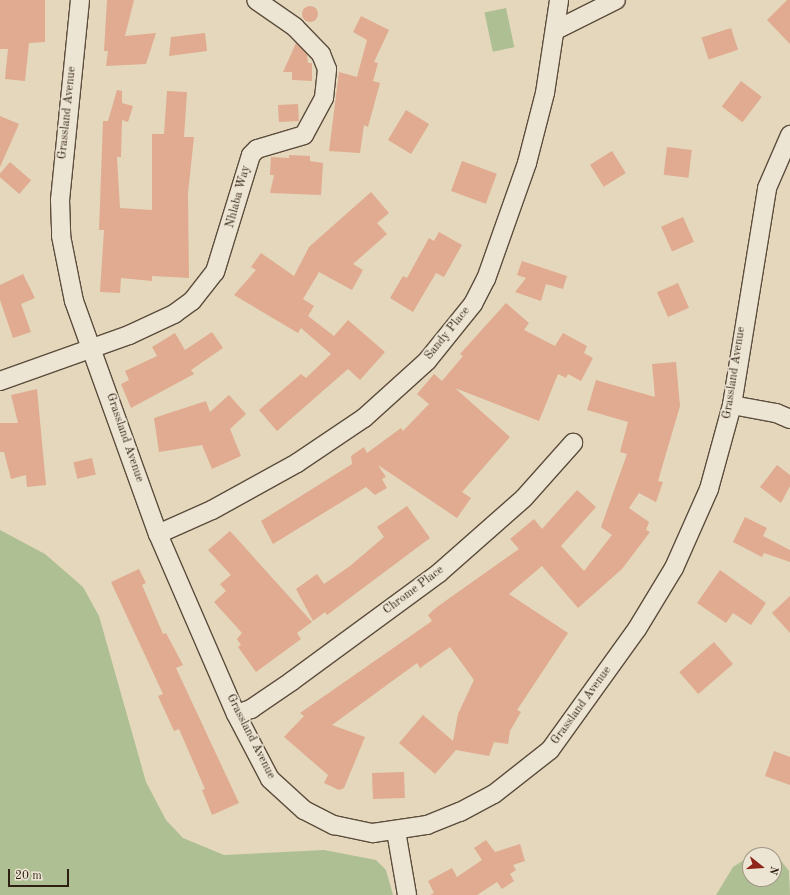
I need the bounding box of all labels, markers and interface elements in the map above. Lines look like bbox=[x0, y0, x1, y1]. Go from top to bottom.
street label: Grassland Avenue bbox=[56, 66, 80, 160]
street label: Nhlaba Way bbox=[224, 164, 254, 230]
street label: Sandy Place bbox=[422, 305, 474, 363]
street label: Grassland Avenue bbox=[721, 326, 749, 420]
street label: Grassland Avenue bbox=[102, 392, 146, 484]
street label: Chrome Place bbox=[381, 564, 447, 618]
street label: Grassland Avenue bbox=[549, 664, 615, 748]
street label: Grassland Avenue bbox=[222, 692, 278, 782]
north arrow bbox=[742, 847, 782, 887]
scale bar bbox=[10, 861, 71, 887]
text: N bbox=[767, 865, 779, 876]
text: 20 m bbox=[15, 870, 42, 882]

